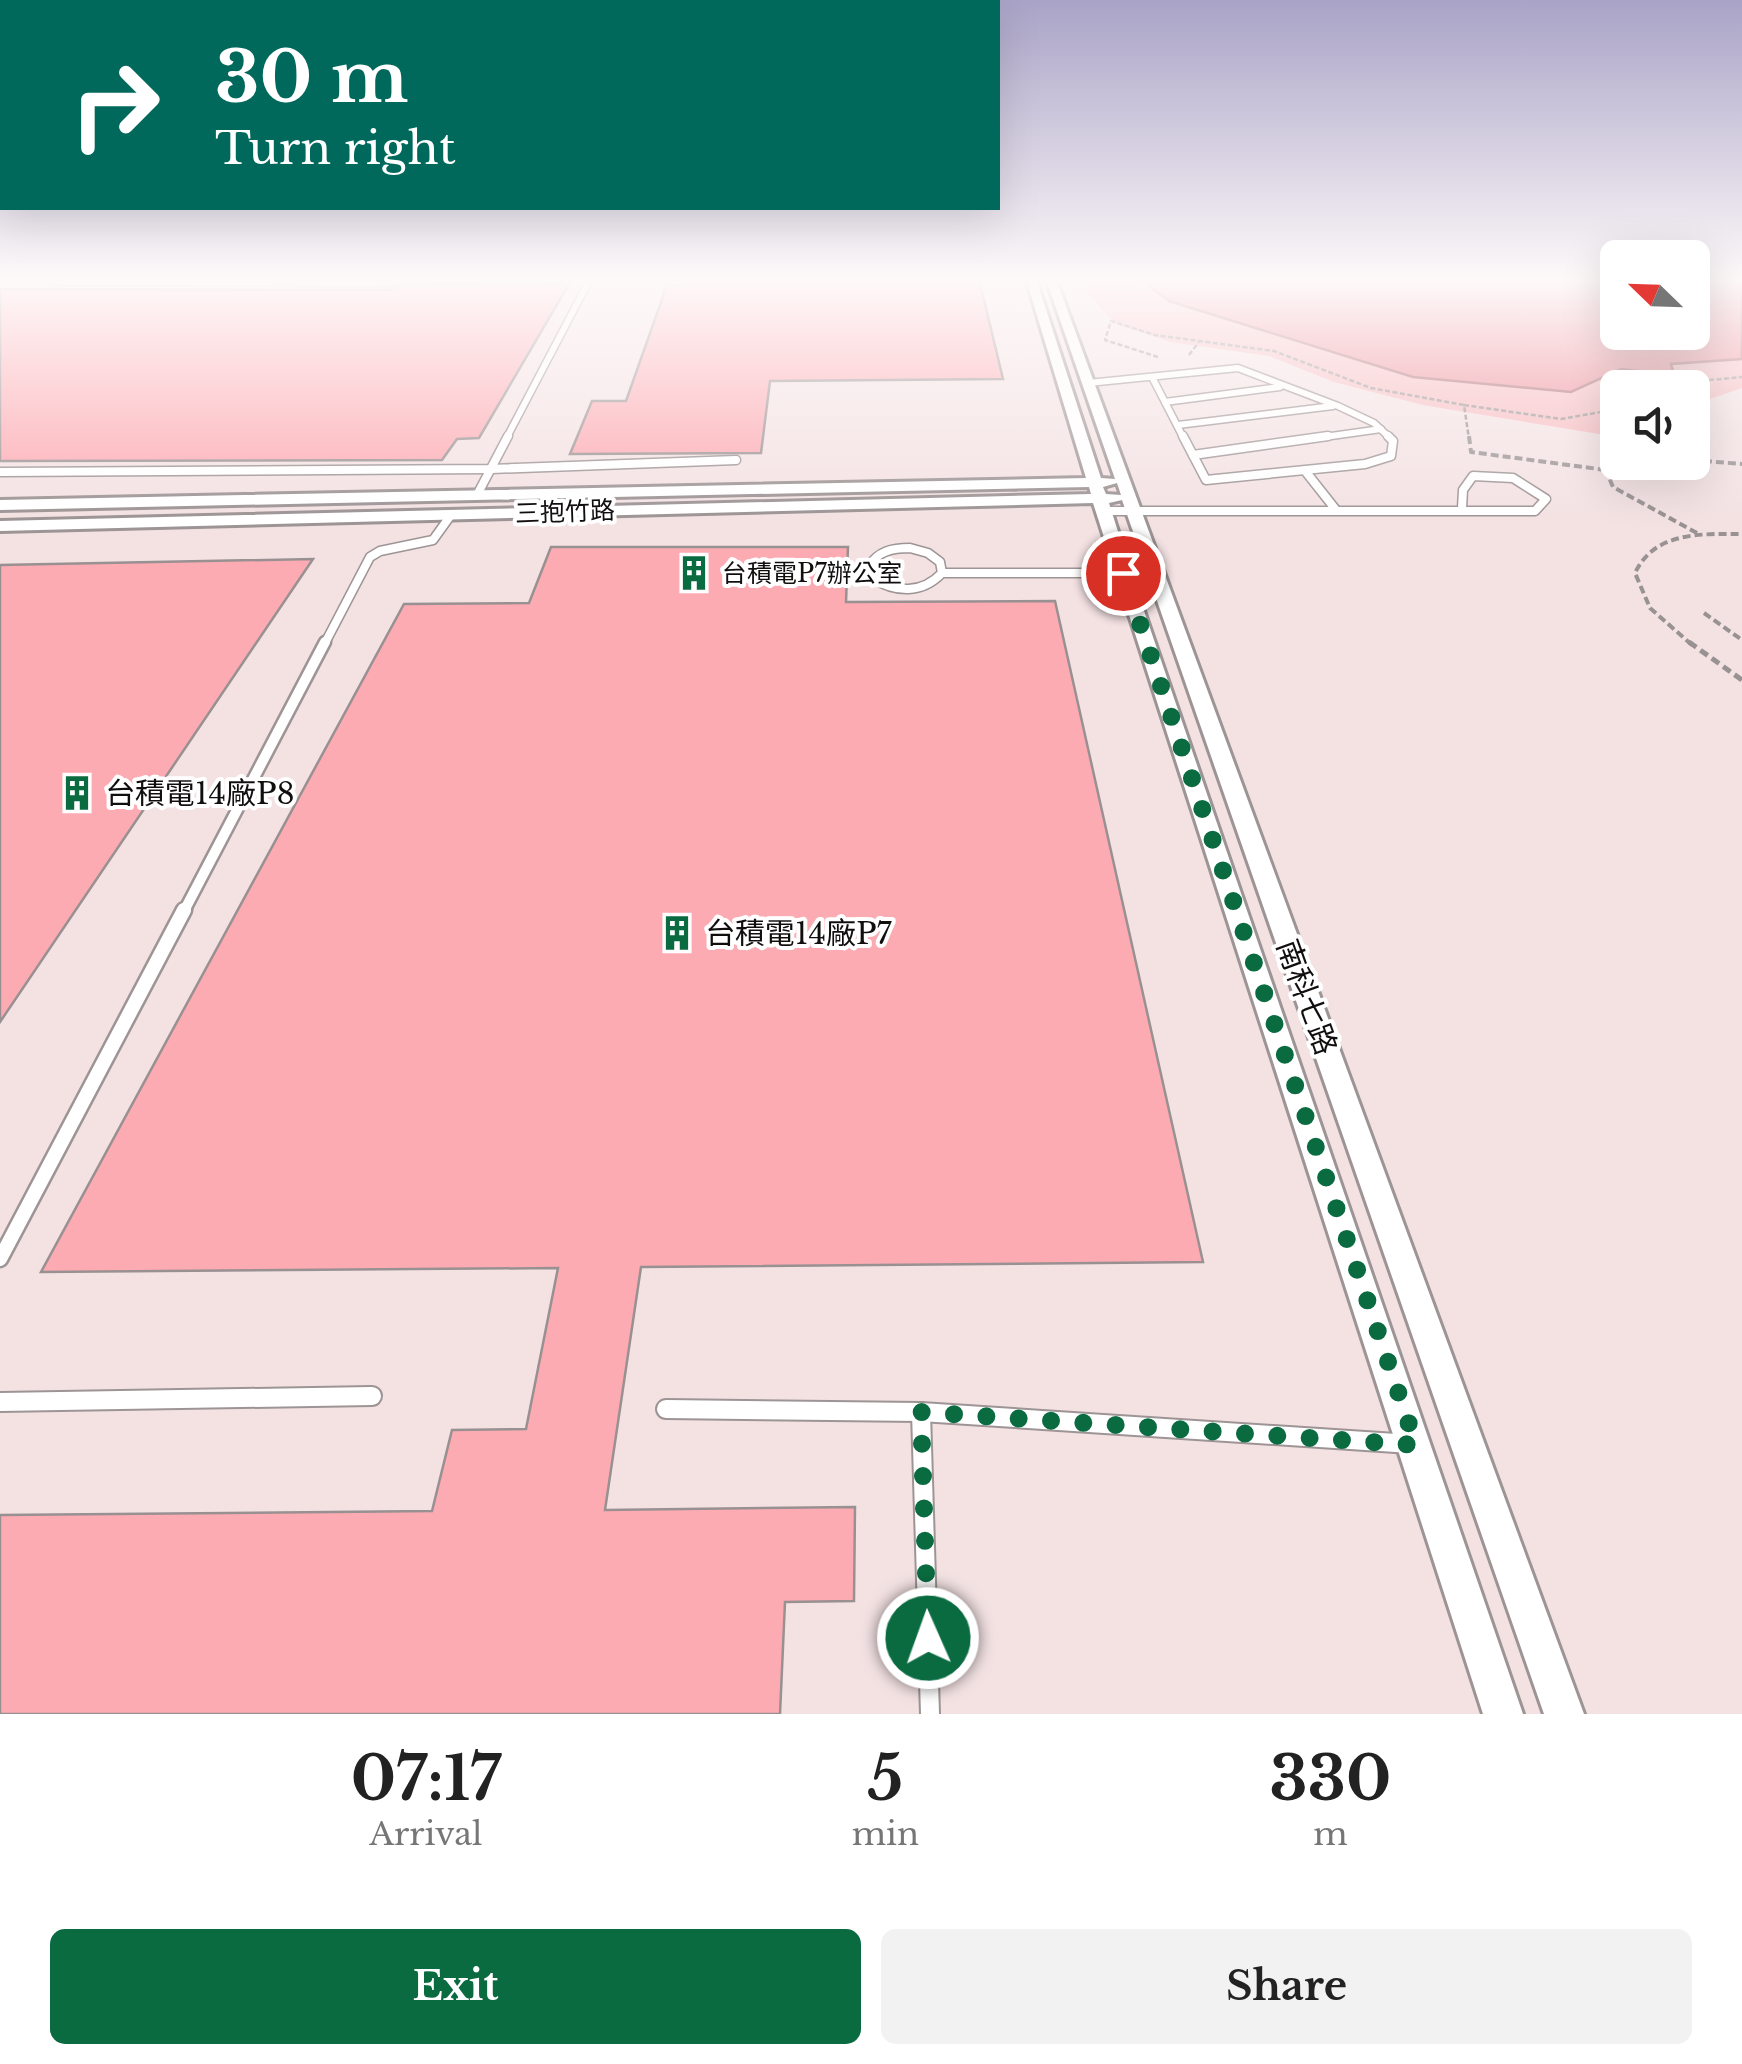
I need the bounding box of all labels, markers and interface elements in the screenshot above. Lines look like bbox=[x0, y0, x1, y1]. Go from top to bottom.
text: 30 m bbox=[215, 34, 408, 121]
icon: right bbox=[50, 40, 180, 170]
text: Turn right bbox=[215, 120, 456, 176]
north arrow bbox=[1600, 240, 1710, 350]
map controls bbox=[1600, 240, 1710, 480]
button: sound bbox=[1600, 370, 1710, 480]
street label: 三抱竹路 bbox=[514, 495, 616, 529]
pin bbox=[1081, 531, 1166, 616]
icon: arrive bbox=[1096, 546, 1151, 601]
building icon: 台積電P7辦公室 bbox=[675, 554, 713, 592]
place label: 台積電P7辦公室 bbox=[722, 558, 902, 589]
building icon: 台積電14廠P8 bbox=[58, 774, 96, 812]
place label: 台積電14廠P8 bbox=[105, 775, 295, 812]
building icon: 台積電14廠P7 bbox=[658, 914, 696, 952]
place label: 台積電14廠P7 bbox=[705, 915, 893, 952]
street label: 南科七路 bbox=[1269, 934, 1345, 1060]
position arrow bbox=[876, 1586, 980, 1690]
text: 07:17 bbox=[351, 1742, 501, 1816]
text: 5 bbox=[867, 1742, 903, 1816]
text: 330 bbox=[1270, 1742, 1391, 1816]
text: Arrival bbox=[369, 1814, 482, 1854]
text: min bbox=[852, 1814, 919, 1854]
text: m bbox=[1313, 1814, 1348, 1854]
button: Exit bbox=[50, 1929, 861, 2044]
button: Share bbox=[881, 1929, 1692, 2044]

